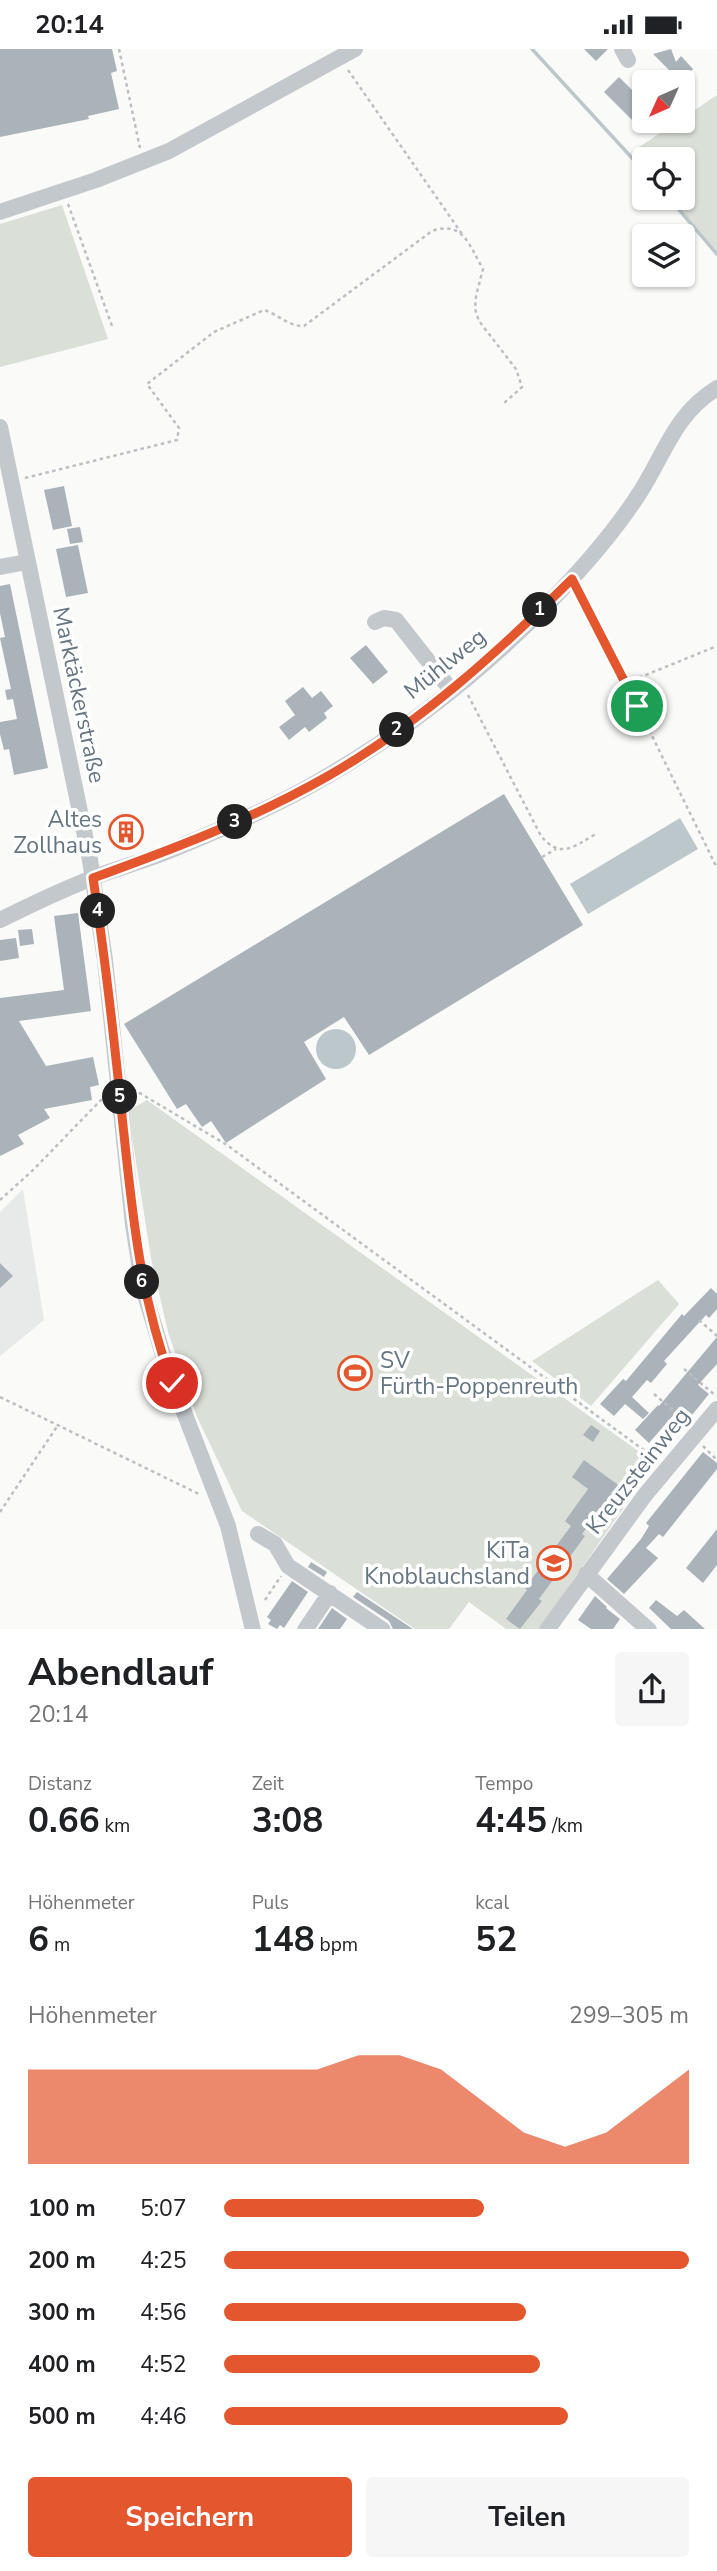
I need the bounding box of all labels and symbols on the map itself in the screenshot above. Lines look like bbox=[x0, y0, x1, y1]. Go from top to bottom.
north arrow bbox=[632, 70, 695, 133]
pin: 1 bbox=[522, 593, 558, 627]
street label: Marktäckerstraße bbox=[45, 604, 113, 786]
street label: Mühlweg bbox=[398, 621, 492, 707]
pin bbox=[607, 676, 667, 736]
pin: 2 bbox=[380, 713, 414, 747]
place label: Altes Zollhaus bbox=[13, 804, 102, 861]
pin: 3 bbox=[218, 805, 252, 839]
building icon: Altes Zollhaus bbox=[107, 813, 145, 851]
pin: 4 bbox=[80, 893, 116, 929]
pin: 5 bbox=[102, 1079, 138, 1115]
pin: 6 bbox=[124, 1265, 160, 1299]
place label: SV Fürth-Poppenreuth bbox=[380, 1345, 578, 1402]
pin bbox=[142, 1353, 202, 1413]
sports icon: SV Fürth-Poppenreuth bbox=[336, 1354, 374, 1392]
street label: Kreuzsteinweg bbox=[579, 1401, 697, 1541]
place label: KiTa Knoblauchsland bbox=[364, 1535, 530, 1592]
school or university icon: KiTa Knoblauchsland bbox=[535, 1544, 573, 1582]

